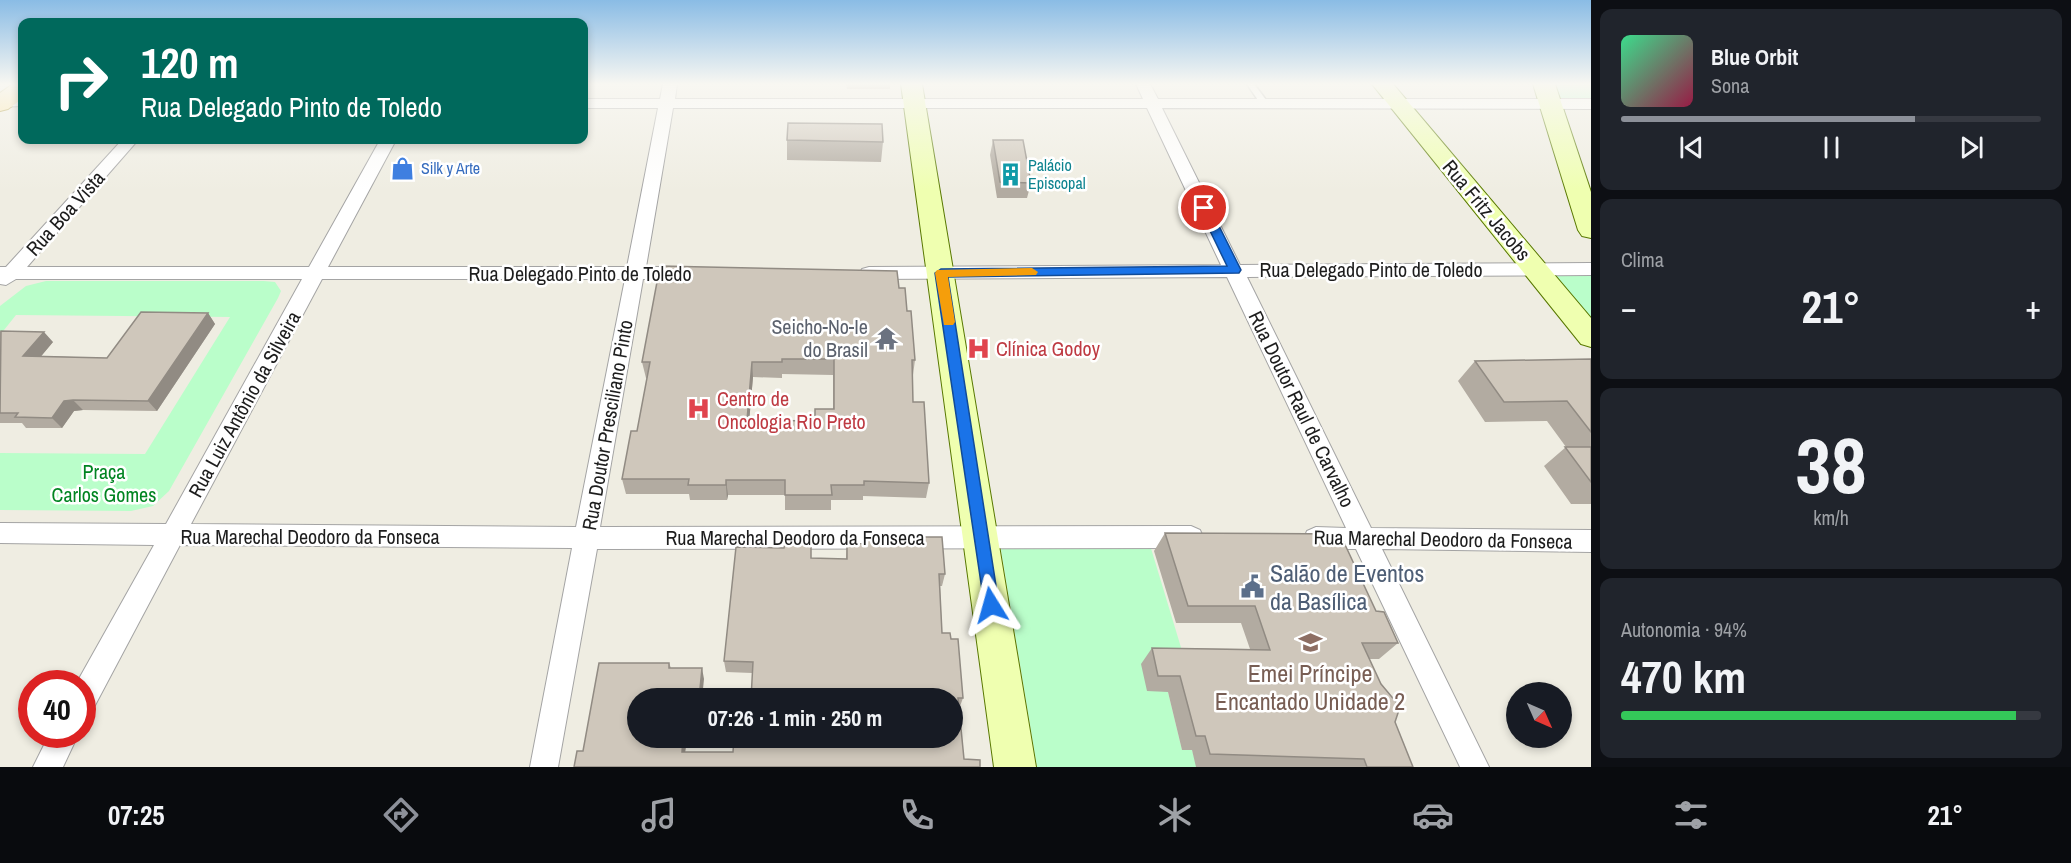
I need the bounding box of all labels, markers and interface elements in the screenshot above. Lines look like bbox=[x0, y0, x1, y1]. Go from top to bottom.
text: 120 m bbox=[141, 35, 239, 91]
icon: right bbox=[42, 42, 120, 120]
text: Blue Orbit bbox=[1711, 42, 1798, 72]
text: Sona bbox=[1711, 72, 1749, 99]
text: Rua Delegado Pinto de Toledo bbox=[141, 89, 442, 125]
icon: previous bbox=[1675, 131, 1708, 164]
icon: pause bbox=[1815, 131, 1848, 164]
icon: next bbox=[1955, 131, 1988, 164]
place label: Palácio Episcopal bbox=[1028, 154, 1086, 194]
street label: Rua Fritz Jacobs bbox=[1437, 154, 1537, 266]
shop icon: Silk y Arte bbox=[390, 155, 416, 181]
place label: Silk y Arte bbox=[421, 157, 480, 179]
building icon: Palácio Episcopal bbox=[997, 161, 1023, 187]
street label: Rua Boa Vista bbox=[20, 165, 110, 261]
pin bbox=[1178, 182, 1229, 233]
icon: arrive bbox=[1187, 191, 1220, 224]
text: Clima bbox=[1621, 246, 1664, 273]
street label: Rua Delegado Pinto de Toledo bbox=[1259, 256, 1483, 283]
street label: Rua Delegado Pinto de Toledo bbox=[468, 260, 692, 287]
text: 21° bbox=[1801, 276, 1861, 337]
text: − bbox=[1621, 285, 1637, 329]
text: + bbox=[2025, 285, 2041, 329]
street label: Rua Luiz Antônio da Silveira bbox=[182, 306, 306, 502]
street label: Rua Doutor Raul de Carvalho bbox=[1243, 306, 1361, 512]
place label: Seicho-No-Ie do Brasil bbox=[771, 313, 868, 363]
street label: Rua Doutor Presciliano Pinto bbox=[575, 318, 639, 532]
temple icon: Seicho-No-Ie do Brasil bbox=[873, 325, 899, 351]
hospital icon: Clínica Godoy bbox=[965, 335, 991, 361]
place label: Clínica Godoy bbox=[996, 335, 1101, 362]
place label: Centro de Oncologia Rio Preto bbox=[717, 385, 866, 435]
hospital icon: Centro de Oncologia Rio Preto bbox=[686, 396, 712, 422]
text: 38 bbox=[1795, 412, 1867, 517]
park label: Praça Carlos Gomes bbox=[52, 458, 156, 508]
text: km/h bbox=[1813, 504, 1849, 531]
street label: Rua Marechal Deodoro da Fonseca bbox=[181, 523, 440, 550]
street label: Rua Marechal Deodoro da Fonseca bbox=[1313, 523, 1573, 555]
street label: Rua Marechal Deodoro da Fonseca bbox=[666, 524, 925, 551]
place label: Salão de Eventos da Basílica bbox=[1270, 557, 1424, 617]
position arrow bbox=[959, 573, 1023, 637]
public building icon: Salão de Eventos da Basílica bbox=[1239, 574, 1265, 600]
text: Autonomia · 94% bbox=[1621, 616, 1747, 643]
school or university icon: Emei Príncipe Encantado Unidade 2 bbox=[1297, 630, 1323, 656]
text: 470 km bbox=[1621, 646, 1746, 707]
place label: Emei Príncipe Encantado Unidade 2 bbox=[1215, 657, 1405, 717]
speed limit sign: 40 bbox=[18, 670, 96, 748]
north arrow bbox=[1506, 682, 1572, 748]
map controls bbox=[1506, 682, 1572, 748]
text: 07:26 · 1 min · 250 m bbox=[708, 703, 882, 733]
icon: directions bbox=[380, 794, 422, 836]
icon: music bbox=[638, 794, 680, 836]
icon: phone bbox=[896, 794, 938, 836]
icon: climate bbox=[1154, 794, 1196, 836]
icon: car bbox=[1412, 794, 1454, 836]
icon: filters bbox=[1670, 794, 1712, 836]
text: 07:25 bbox=[108, 797, 165, 833]
text: 21° bbox=[1928, 797, 1963, 833]

